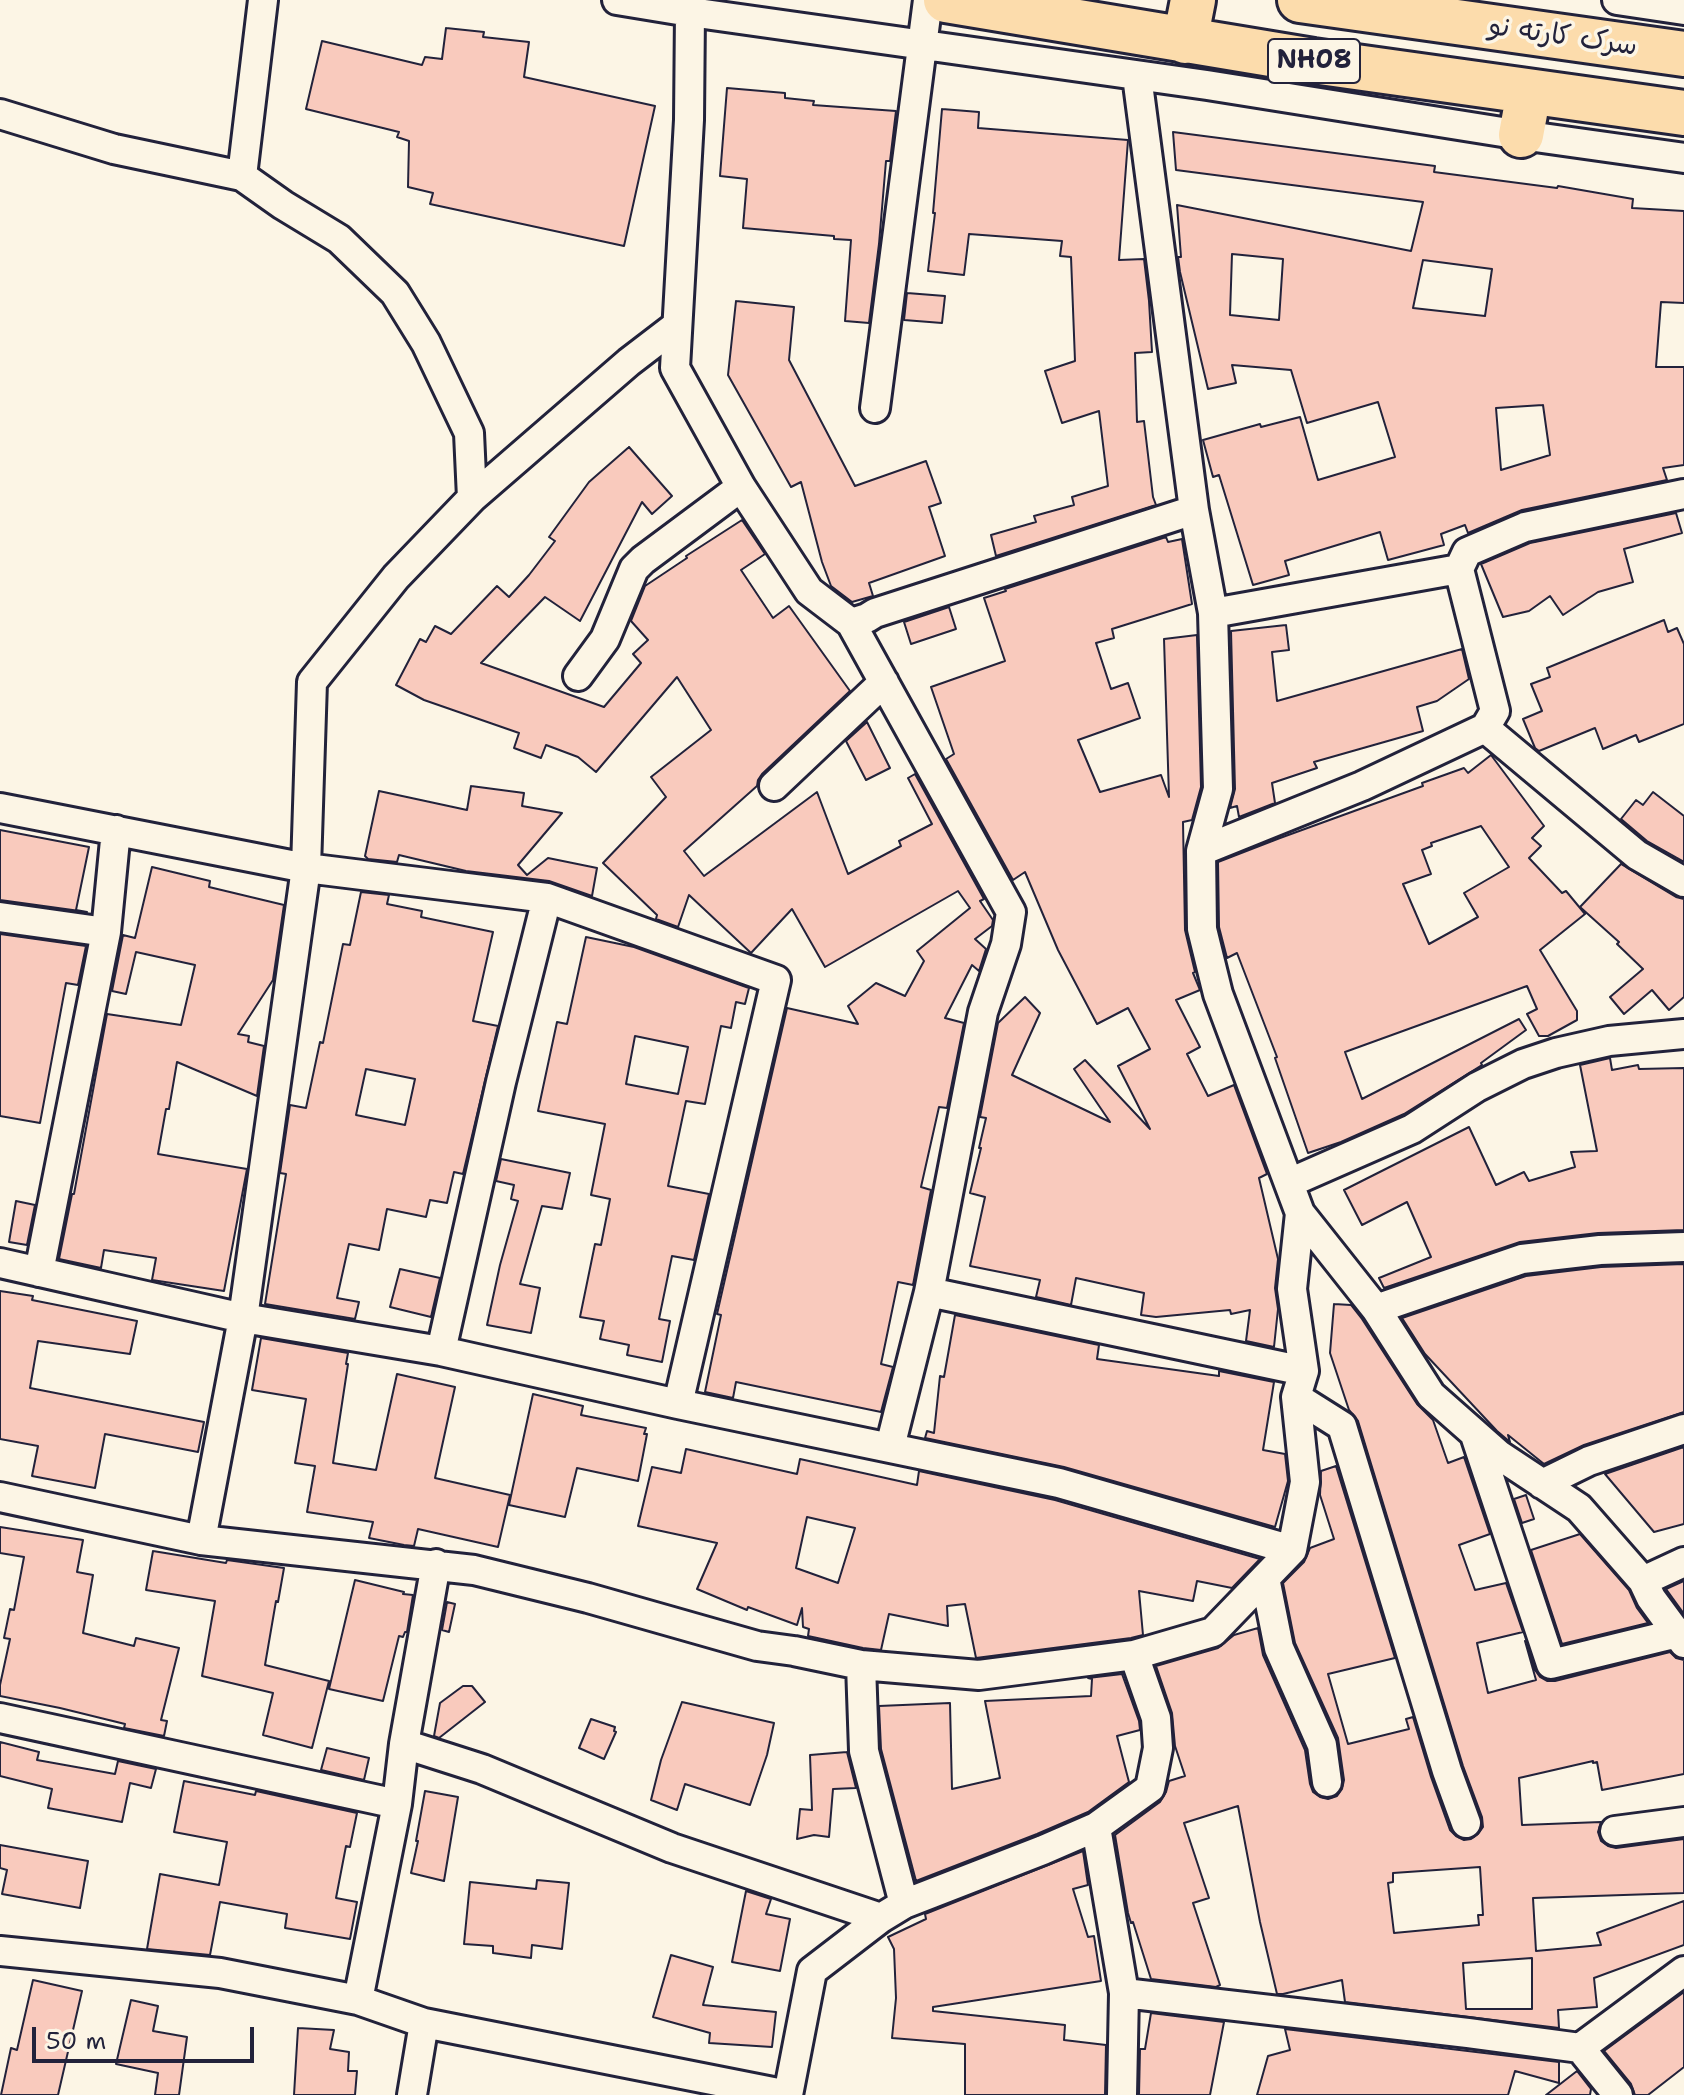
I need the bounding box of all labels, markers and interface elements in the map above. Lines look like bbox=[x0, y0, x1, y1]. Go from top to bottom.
street label: سرک کارته نو bbox=[1487, 10, 1639, 64]
road number: NH08 bbox=[1268, 39, 1360, 83]
scale bar bbox=[36, 2011, 258, 2061]
text: 50 m bbox=[46, 2025, 106, 2057]

